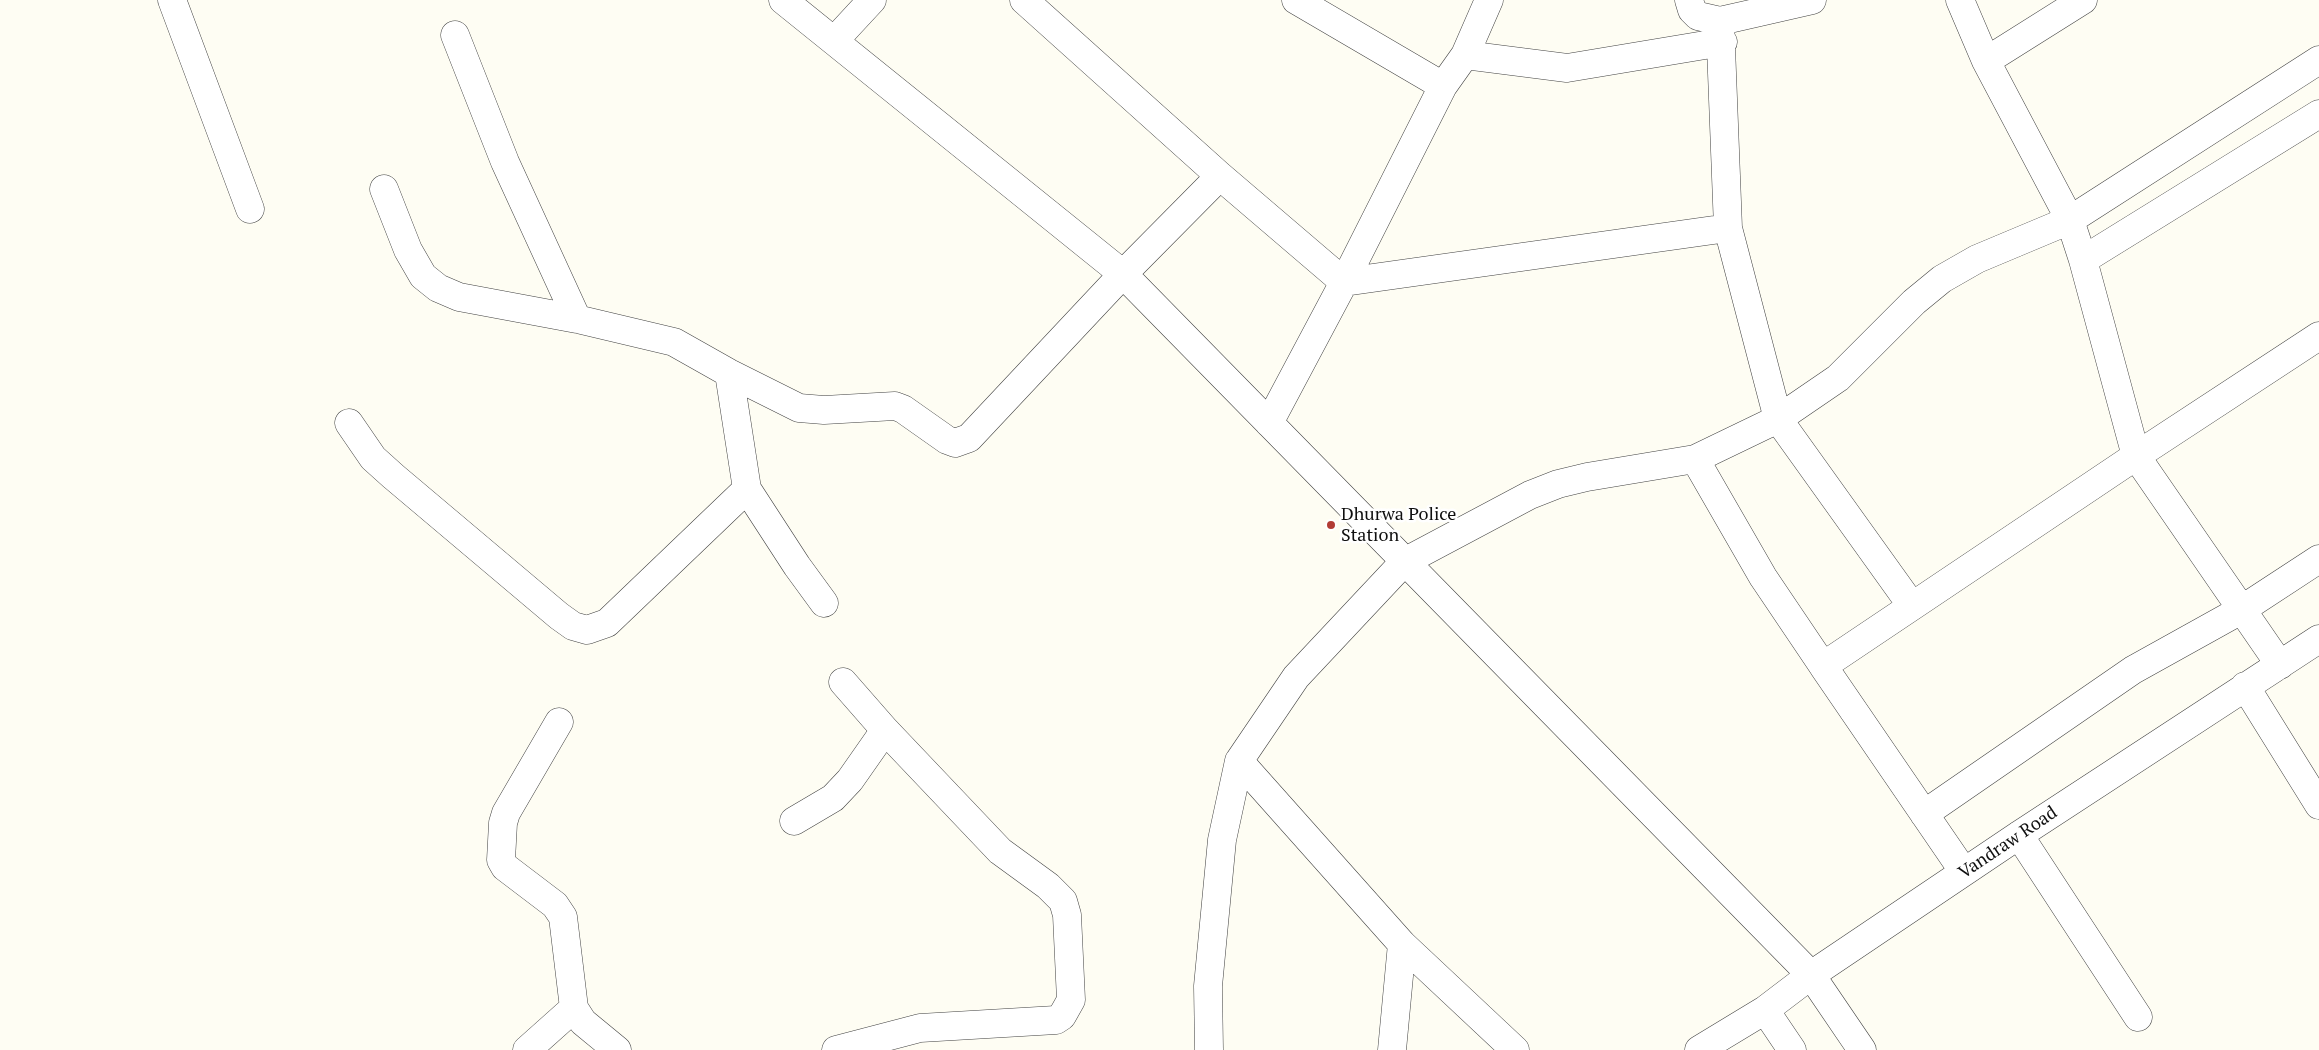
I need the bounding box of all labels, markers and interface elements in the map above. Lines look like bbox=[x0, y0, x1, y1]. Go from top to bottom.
place label: Dhurwa Police Station bbox=[1341, 504, 1456, 546]
marker: Dhurwa Police Station bbox=[1325, 519, 1337, 531]
street label: Vandraw Road bbox=[1955, 802, 2061, 884]

